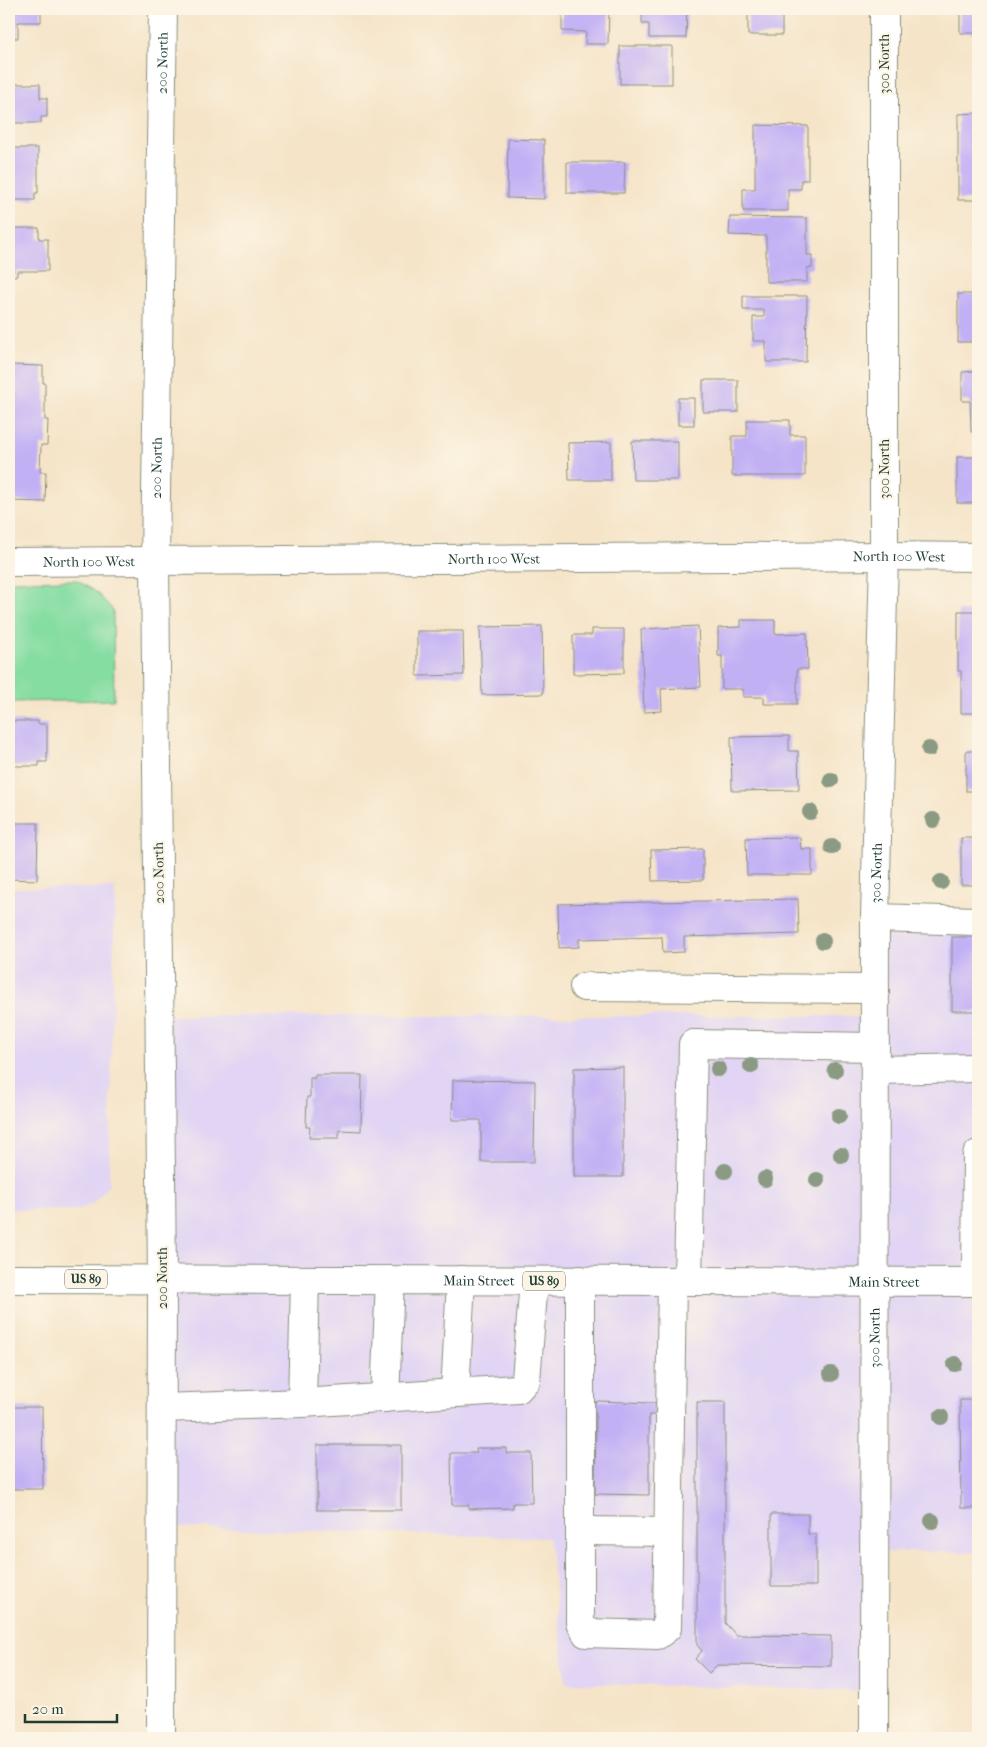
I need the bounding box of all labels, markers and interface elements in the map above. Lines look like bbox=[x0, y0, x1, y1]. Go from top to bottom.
street label: 200 North bbox=[153, 32, 171, 94]
street label: 300 North bbox=[876, 34, 893, 94]
street label: 200 North bbox=[147, 437, 165, 499]
street label: 300 North bbox=[876, 439, 893, 499]
street label: North 100 West bbox=[853, 547, 945, 565]
street label: North 100 West bbox=[448, 550, 540, 567]
street label: North 100 West bbox=[43, 553, 135, 570]
street label: 200 North bbox=[150, 842, 168, 904]
street label: 300 North bbox=[867, 842, 885, 903]
street label: 200 North bbox=[154, 1247, 171, 1309]
road number: US 89 bbox=[65, 1270, 107, 1288]
street label: Main Street bbox=[443, 1272, 515, 1289]
road number: US 89 bbox=[523, 1272, 565, 1290]
street label: Main Street bbox=[848, 1273, 920, 1290]
street label: 300 North bbox=[866, 1308, 883, 1368]
scale bar bbox=[25, 1692, 118, 1724]
text: 20 m bbox=[32, 1700, 64, 1718]

